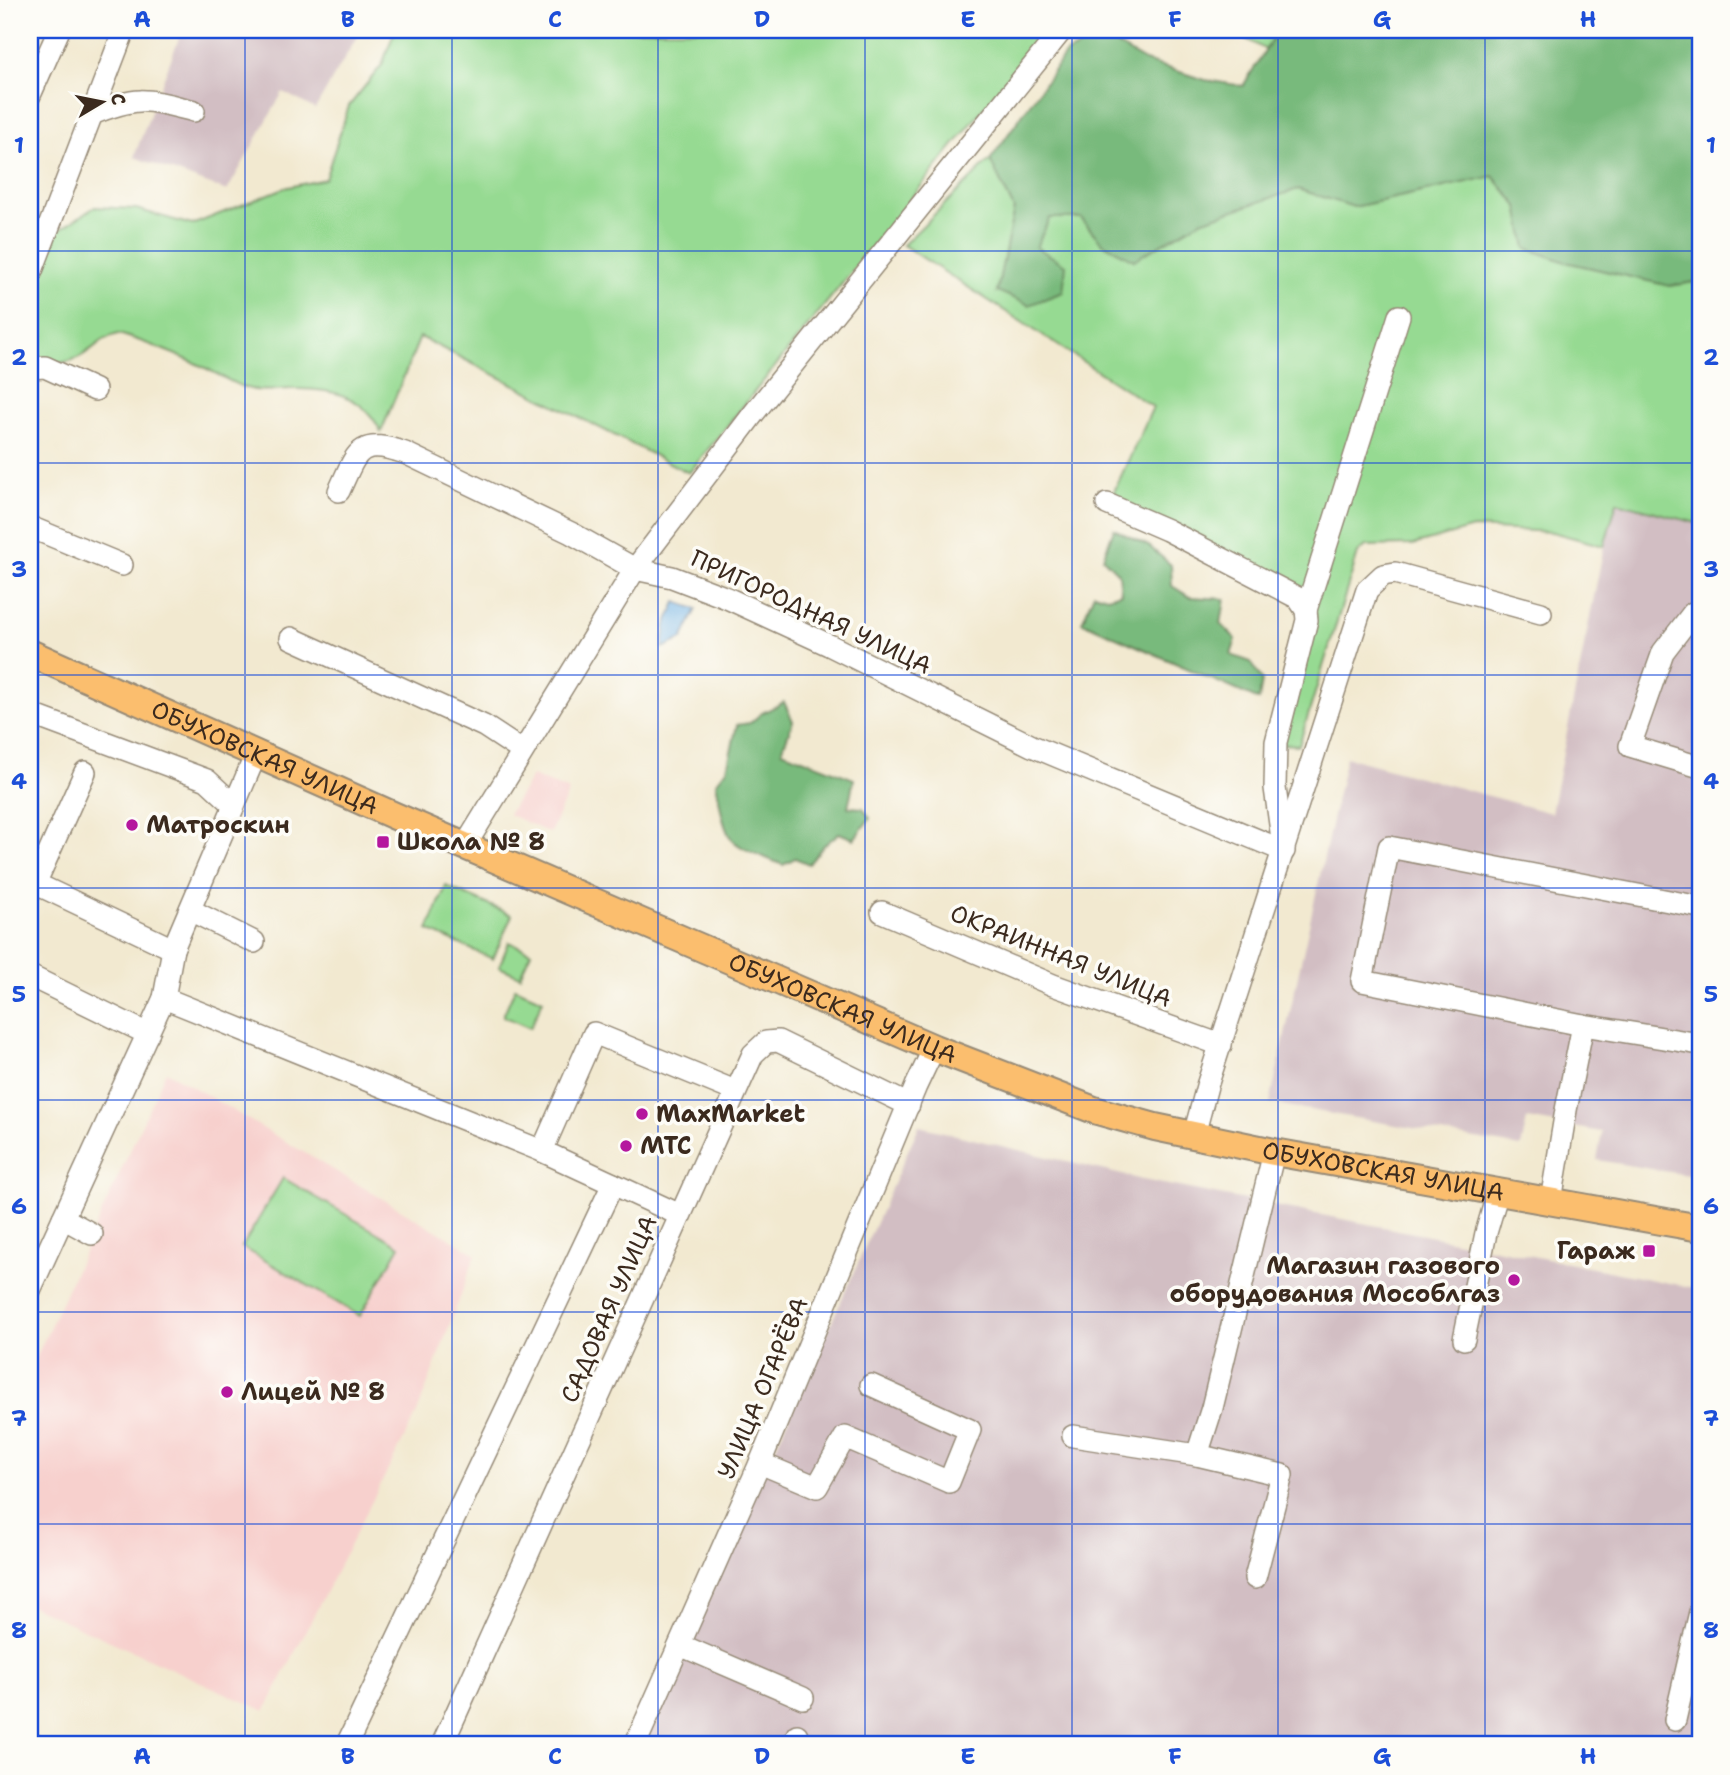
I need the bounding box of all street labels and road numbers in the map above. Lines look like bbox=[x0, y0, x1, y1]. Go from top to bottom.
street label: ПРИГОРОДНАЯ УЛИЦА bbox=[686, 542, 936, 682]
street label: ОБУХОВСКАЯ УЛИЦА bbox=[146, 693, 383, 822]
street label: ОКРАИННАЯ УЛИЦА bbox=[946, 897, 1176, 1015]
street label: ОБУХОВСКАЯ УЛИЦА bbox=[724, 945, 961, 1071]
street label: ОБУХОВСКАЯ УЛИЦА bbox=[1259, 1134, 1507, 1209]
street label: САДОВАЯ УЛИЦА bbox=[553, 1210, 665, 1408]
street label: УЛИЦА ОГАРЁВА bbox=[710, 1292, 816, 1484]

